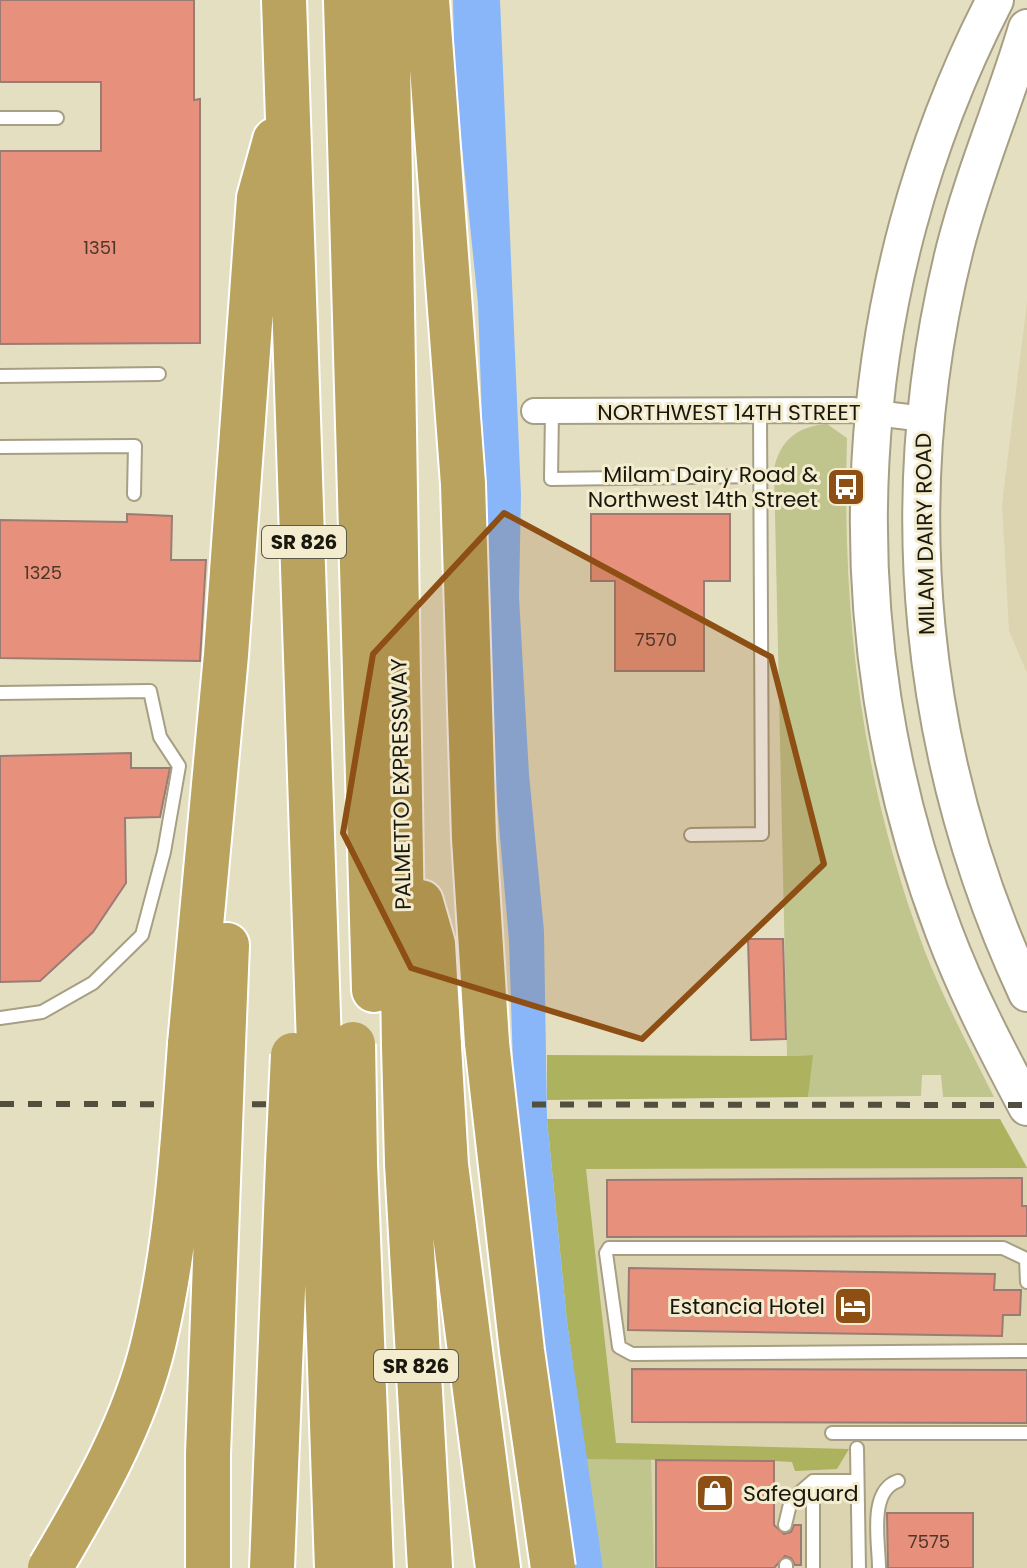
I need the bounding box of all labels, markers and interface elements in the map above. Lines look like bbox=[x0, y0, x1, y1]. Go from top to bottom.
house number: 1351 bbox=[83, 235, 117, 260]
street label: NORTHWEST 14TH STREET bbox=[597, 397, 861, 428]
street label: MILAM DAIRY ROAD bbox=[908, 433, 942, 635]
place label: Milam Dairy Road & Northwest 14th Street bbox=[588, 459, 819, 515]
bus stop icon: Milam Dairy Road & Northwest 14th Street bbox=[825, 466, 867, 508]
road number: SR 826 bbox=[262, 526, 346, 558]
house number: 1325 bbox=[24, 560, 62, 585]
house number: 7570 bbox=[635, 627, 677, 652]
street label: PALMETTO EXPRESSWAY bbox=[383, 658, 419, 910]
hotel icon: Estancia Hotel bbox=[832, 1285, 874, 1327]
place label: Estancia Hotel bbox=[669, 1291, 825, 1322]
road number: SR 826 bbox=[374, 1350, 458, 1382]
shop icon: Safeguard bbox=[694, 1472, 736, 1514]
place label: Safeguard bbox=[743, 1478, 859, 1509]
house number: 7575 bbox=[908, 1529, 950, 1554]

